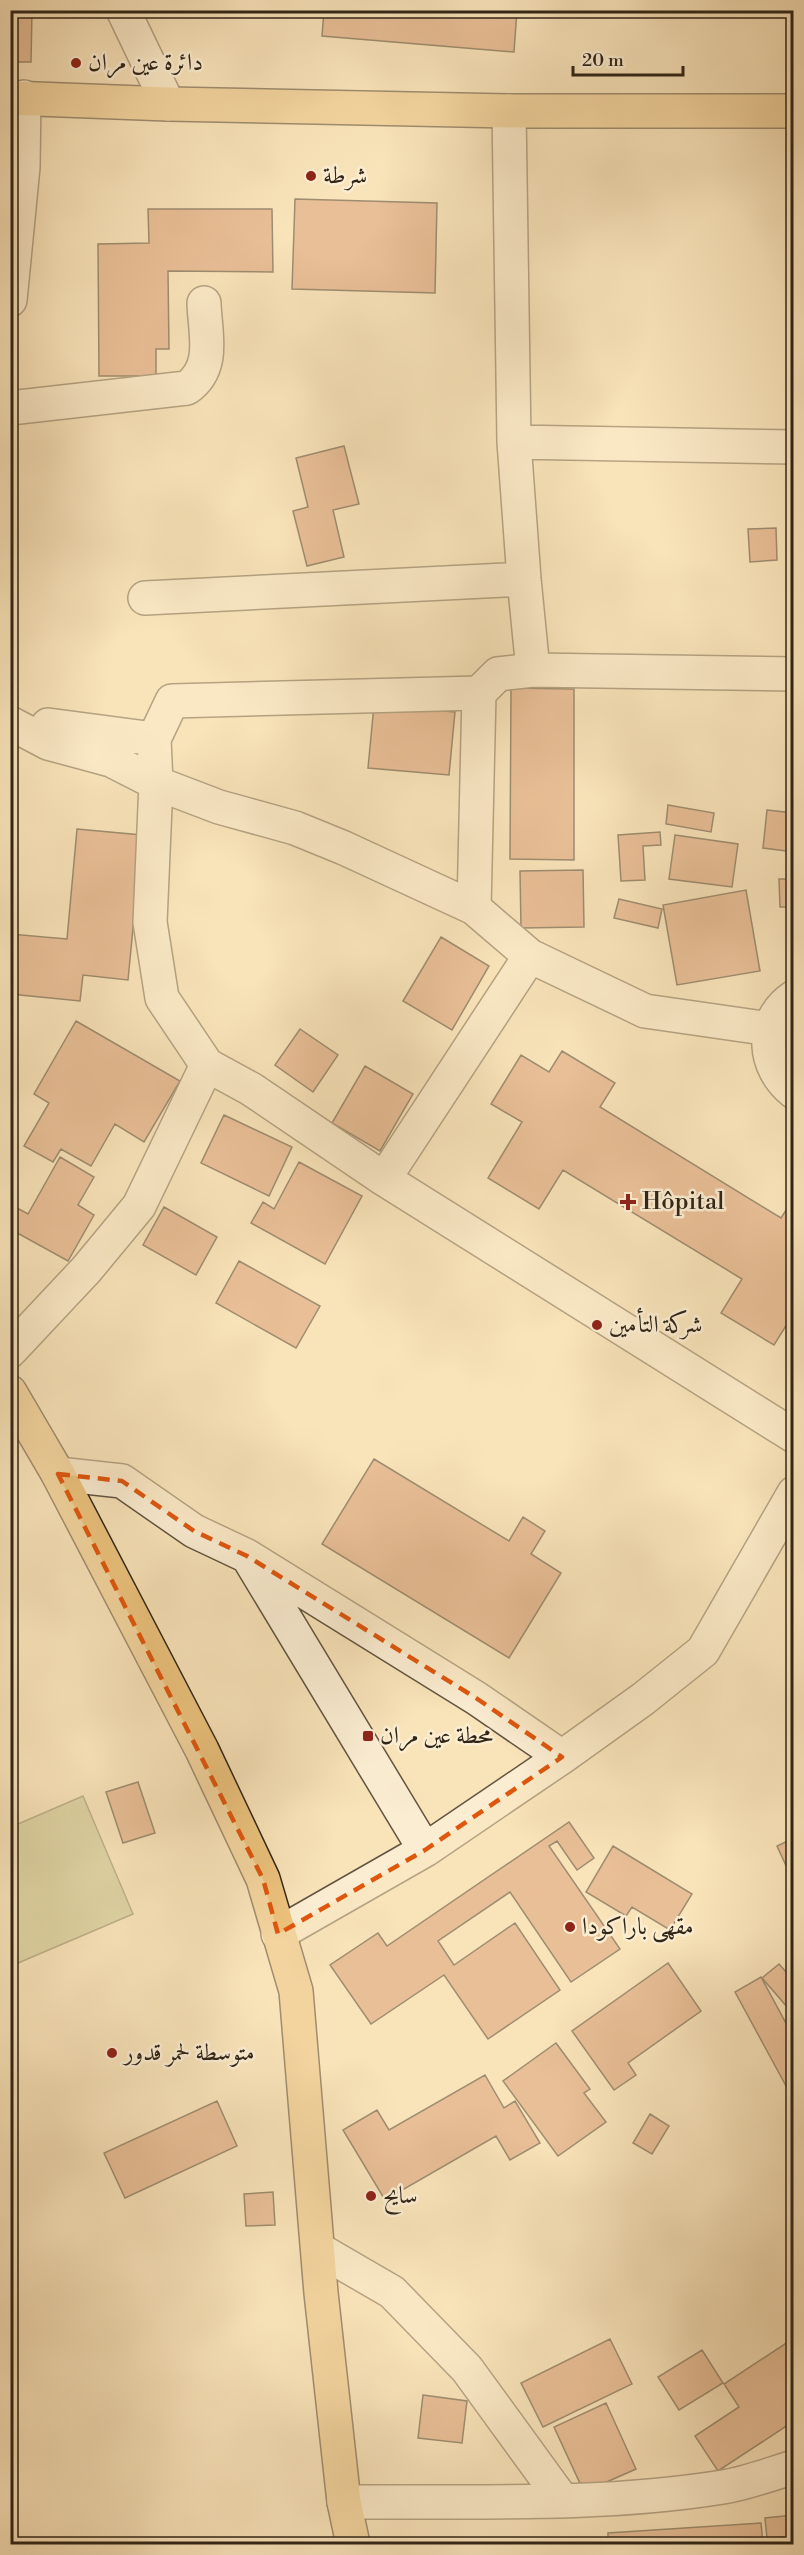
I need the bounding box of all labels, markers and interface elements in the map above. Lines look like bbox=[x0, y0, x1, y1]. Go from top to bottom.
scale bar bbox=[573, 39, 682, 77]
place label: دائرة عين مران bbox=[88, 48, 203, 79]
text: 20 m bbox=[582, 49, 624, 72]
marker: دائرة عين مران bbox=[69, 56, 83, 70]
place label: شرطة bbox=[323, 161, 367, 191]
marker: شرطة bbox=[304, 169, 318, 183]
place label: Hôpital bbox=[642, 1187, 724, 1217]
marker: Hôpital bbox=[619, 1193, 637, 1211]
place label: شركة التأمين bbox=[609, 1307, 702, 1340]
marker: شركة التأمين bbox=[590, 1318, 604, 1332]
place label: محطة عين مران bbox=[380, 1721, 493, 1752]
marker: محطة عين مران bbox=[361, 1729, 375, 1743]
place label: مقهى باراكودا bbox=[582, 1912, 694, 1943]
marker: مقهى باراكودا bbox=[563, 1920, 577, 1934]
place label: متوسطة لحمر قدور bbox=[122, 2038, 255, 2068]
marker: متوسطة لحمر قدور bbox=[105, 2046, 119, 2060]
place label: سايح bbox=[383, 2181, 418, 2215]
marker: سايح bbox=[364, 2189, 378, 2203]

